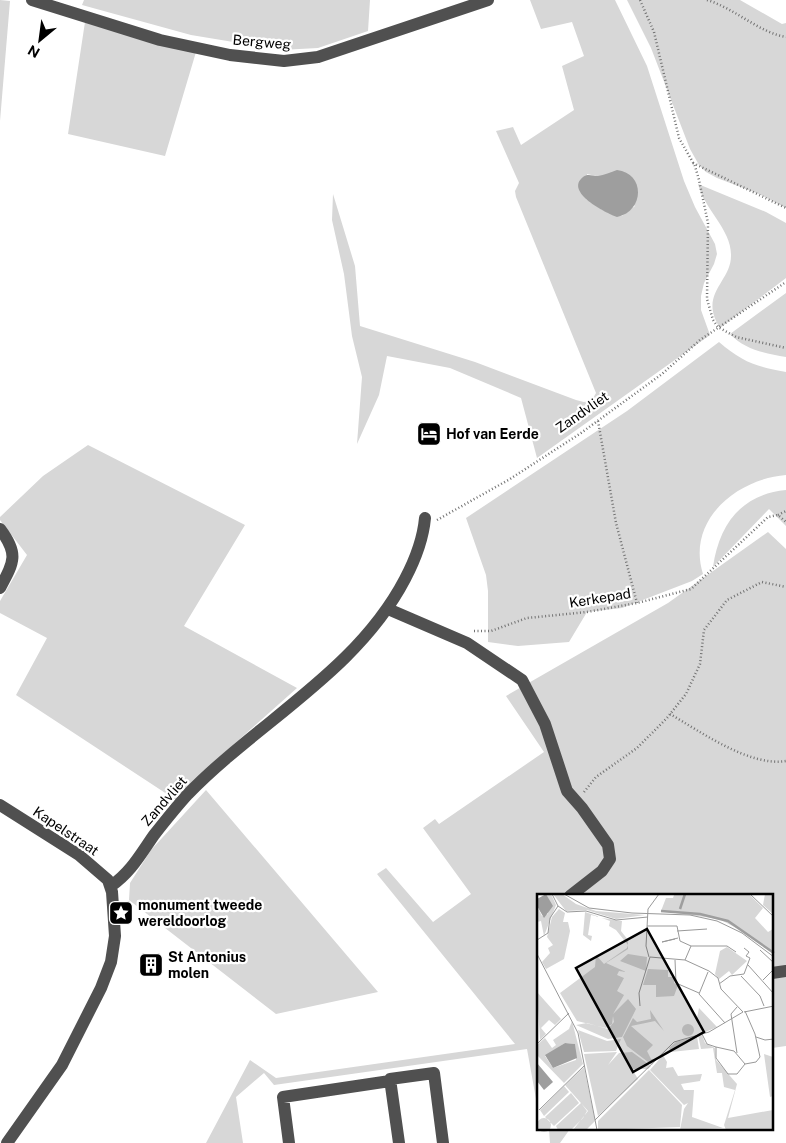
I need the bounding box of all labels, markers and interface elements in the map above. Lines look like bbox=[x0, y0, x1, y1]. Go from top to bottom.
north arrow bbox=[15, 15, 65, 65]
street label: Bergweg bbox=[232, 31, 292, 53]
text: N bbox=[25, 42, 42, 61]
street label: Zandvliet bbox=[552, 388, 612, 436]
hotel icon: Hof van Eerde bbox=[416, 421, 442, 447]
place label: Hof van Eerde bbox=[446, 426, 539, 442]
street label: Kerkepad bbox=[568, 585, 632, 611]
street label: Zandvliet bbox=[138, 773, 190, 829]
street label: Kapelstraat bbox=[30, 803, 102, 859]
inset map bbox=[537, 894, 774, 1130]
place label: monument tweede wereldoorlog bbox=[138, 897, 262, 929]
place icon: monument tweede wereldoorlog bbox=[108, 900, 134, 926]
place label: St Antonius molen bbox=[168, 949, 246, 981]
building icon: St Antonius molen bbox=[138, 952, 164, 978]

